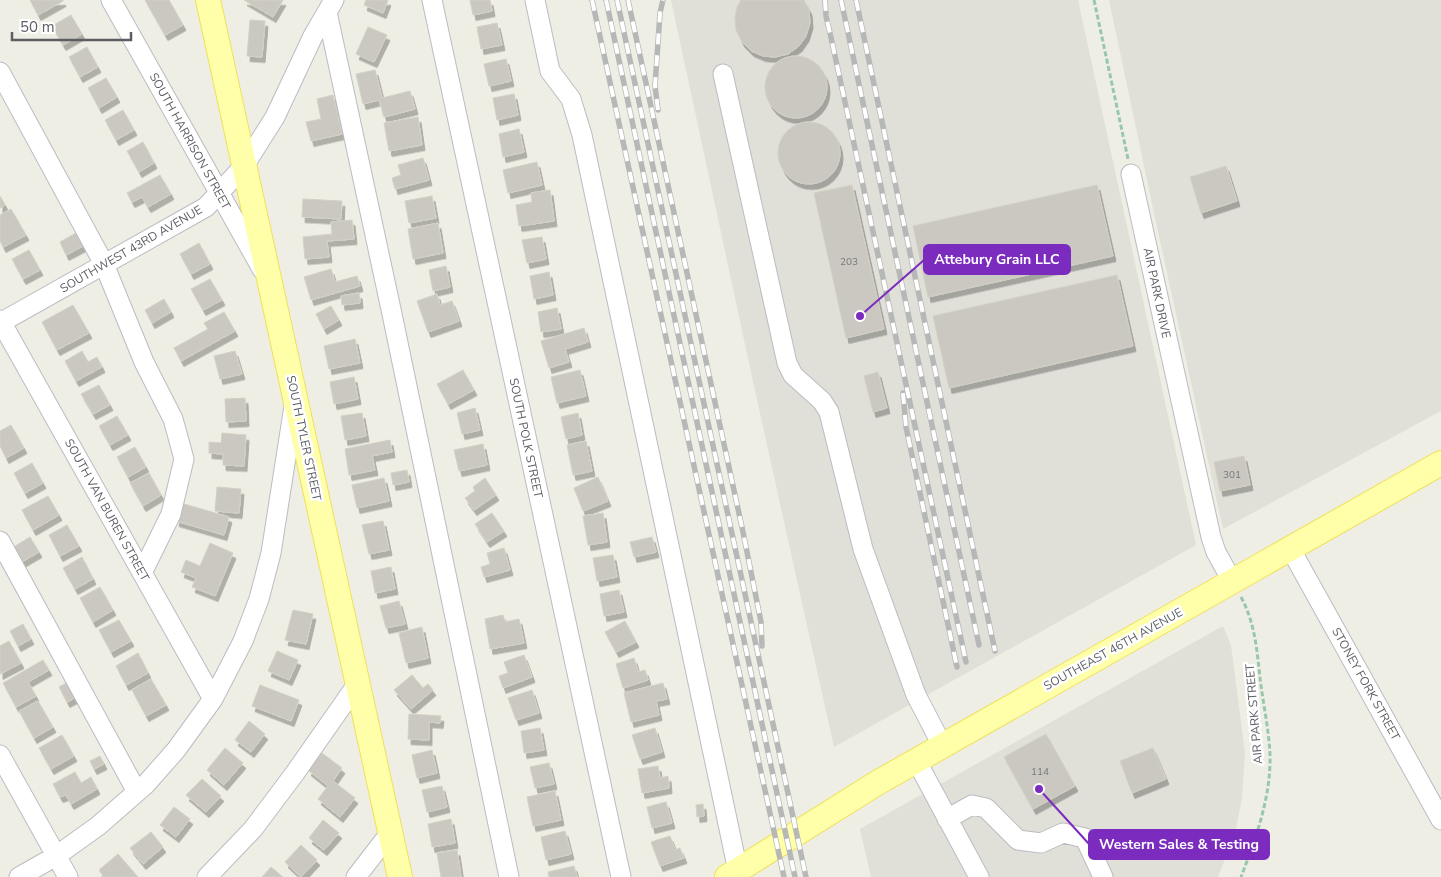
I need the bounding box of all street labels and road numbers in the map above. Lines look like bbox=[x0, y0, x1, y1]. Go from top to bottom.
street label: SOUTH HARRISON STREET bbox=[146, 70, 235, 213]
street label: SOUTHWEST 43RD AVENUE bbox=[57, 202, 205, 296]
street label: AIR PARK DRIVE bbox=[1140, 246, 1174, 340]
street label: SOUTH TYLER STREET bbox=[283, 374, 325, 503]
street label: SOUTH POLK STREET bbox=[505, 377, 547, 500]
street label: SOUTH VAN BUREN STREET bbox=[61, 436, 153, 585]
street label: SOUTHEAST 46TH AVENUE bbox=[1041, 604, 1185, 694]
street label: STONEY FORK STREET bbox=[1328, 625, 1404, 744]
street label: AIR PARK STREET bbox=[1242, 662, 1266, 765]

